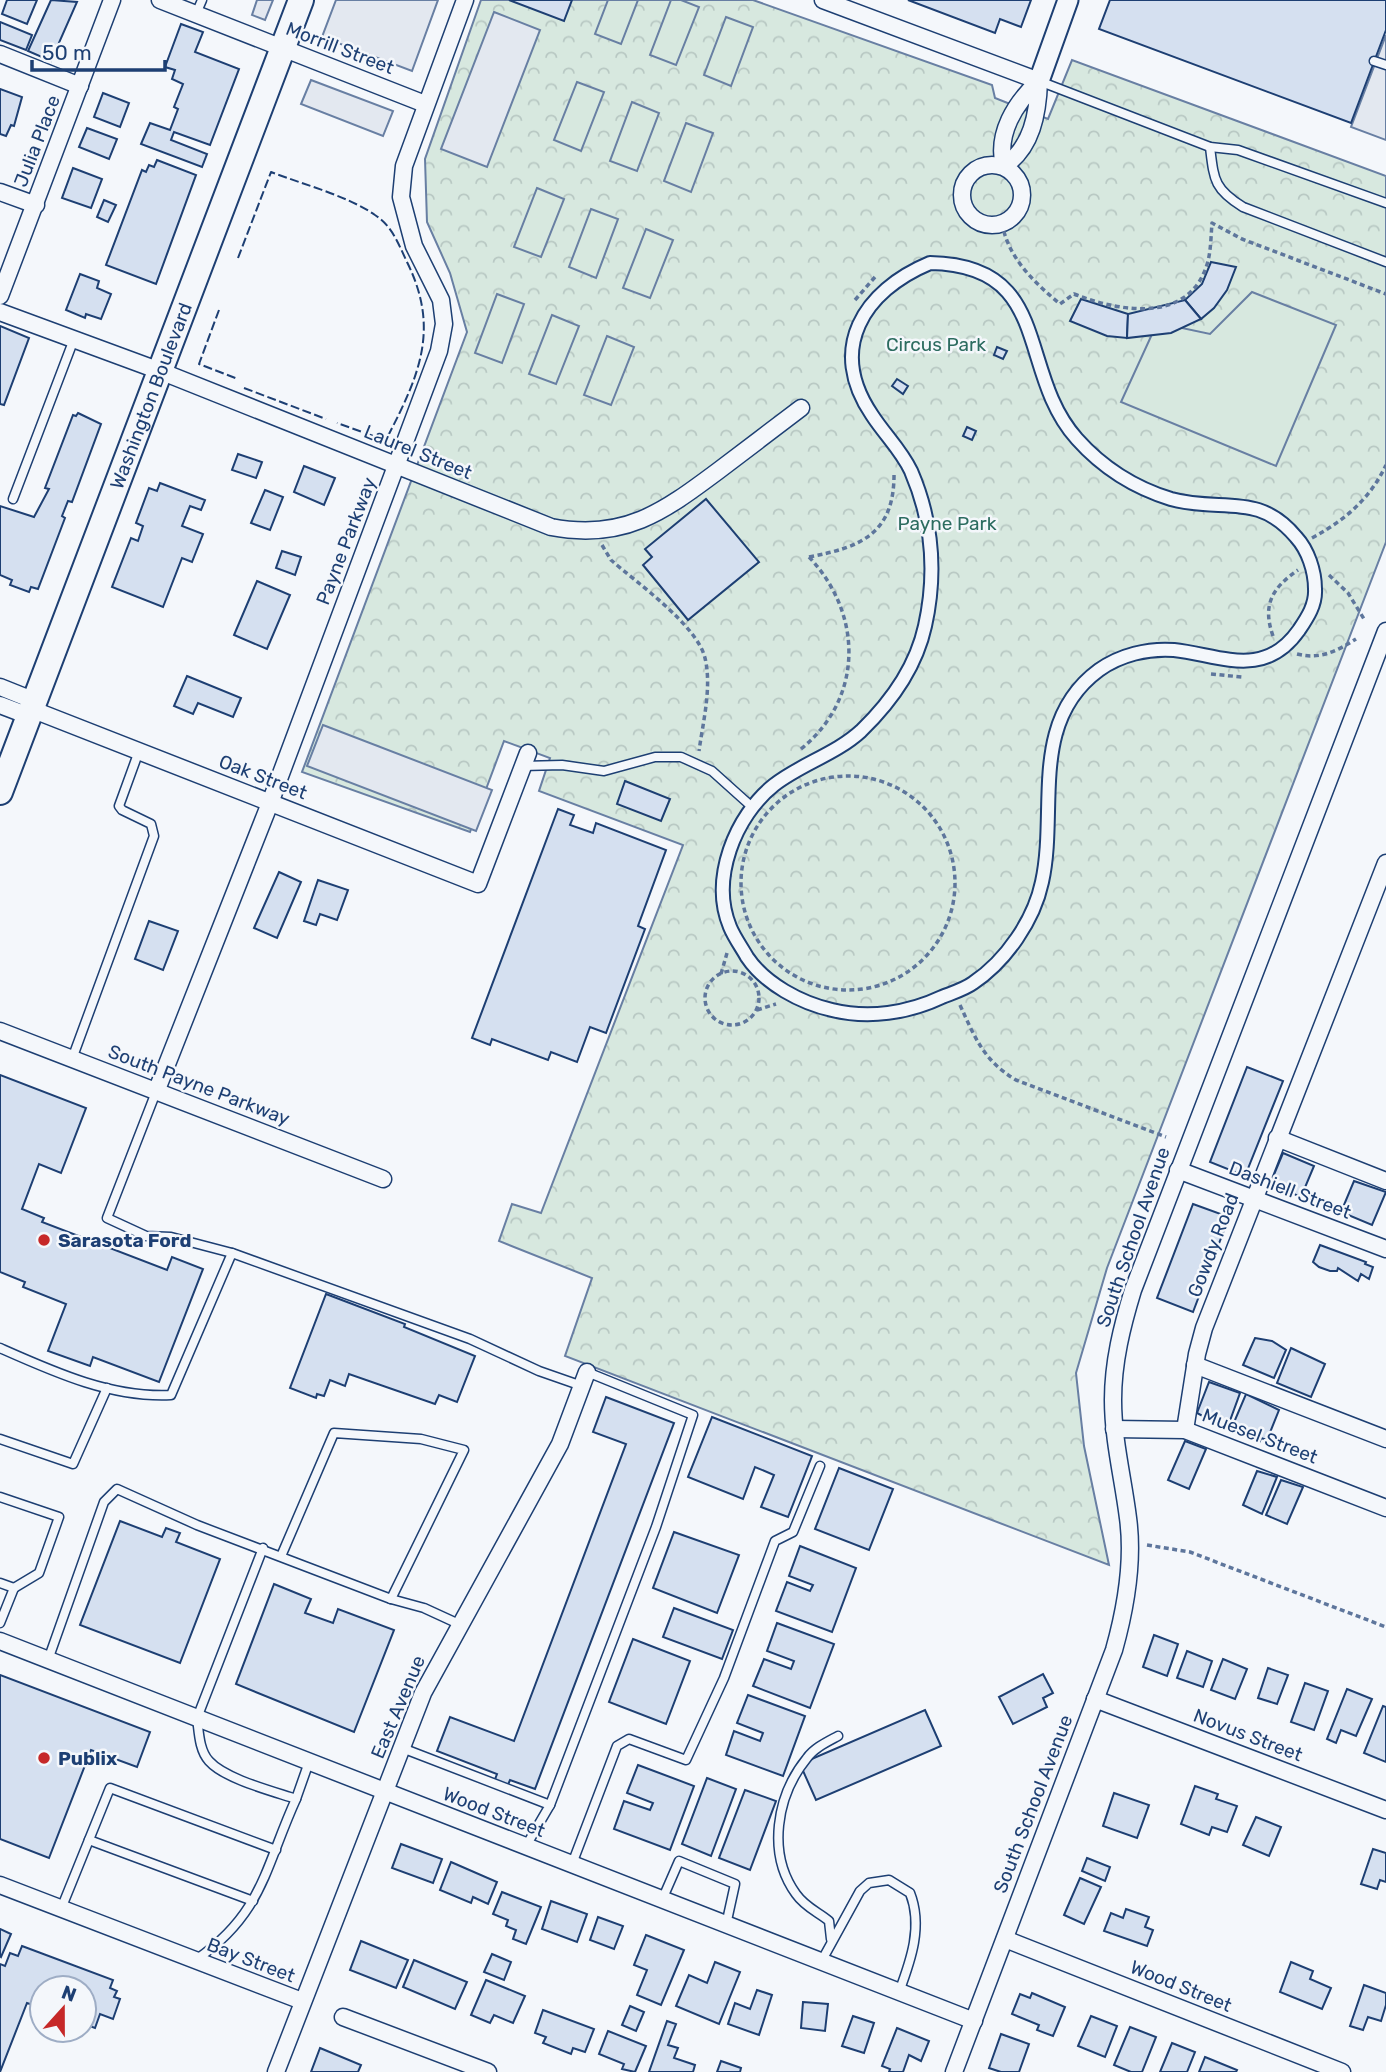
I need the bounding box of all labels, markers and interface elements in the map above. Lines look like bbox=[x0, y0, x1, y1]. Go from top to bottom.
street label: Morrill Street bbox=[283, 17, 398, 79]
scale bar bbox=[32, 28, 164, 72]
text: 50 m bbox=[42, 40, 92, 65]
street label: Julia Place bbox=[9, 92, 65, 190]
street label: Washington Boulevard bbox=[105, 299, 196, 492]
park label: Circus Park bbox=[886, 333, 986, 356]
street label: Laurel Street bbox=[361, 420, 476, 484]
street label: Payne Parkway bbox=[311, 474, 381, 608]
park label: Payne Park bbox=[897, 512, 997, 535]
street label: Oak Street bbox=[216, 750, 311, 805]
street label: South Payne Parkway bbox=[105, 1040, 293, 1130]
street label: South School Avenue bbox=[1091, 1144, 1175, 1330]
street label: Dashiell Street bbox=[1226, 1156, 1355, 1224]
street label: Gowdy Road bbox=[1183, 1190, 1243, 1300]
place label: Sarasota Ford bbox=[58, 1229, 191, 1252]
marker: Sarasota Ford bbox=[36, 1232, 52, 1248]
street label: Muesel Street bbox=[1199, 1403, 1321, 1469]
street label: East Avenue bbox=[366, 1652, 430, 1762]
street label: Novus Street bbox=[1190, 1704, 1306, 1767]
street label: South School Avenue bbox=[988, 1712, 1078, 1896]
place label: Publix bbox=[58, 1747, 117, 1770]
marker: Publix bbox=[36, 1750, 52, 1766]
street label: Wood Street bbox=[440, 1782, 549, 1842]
street label: Bay Street bbox=[204, 1933, 299, 1988]
street label: Wood Street bbox=[1127, 1955, 1236, 2017]
north arrow bbox=[28, 1974, 98, 2044]
text: N bbox=[58, 1980, 79, 2007]

